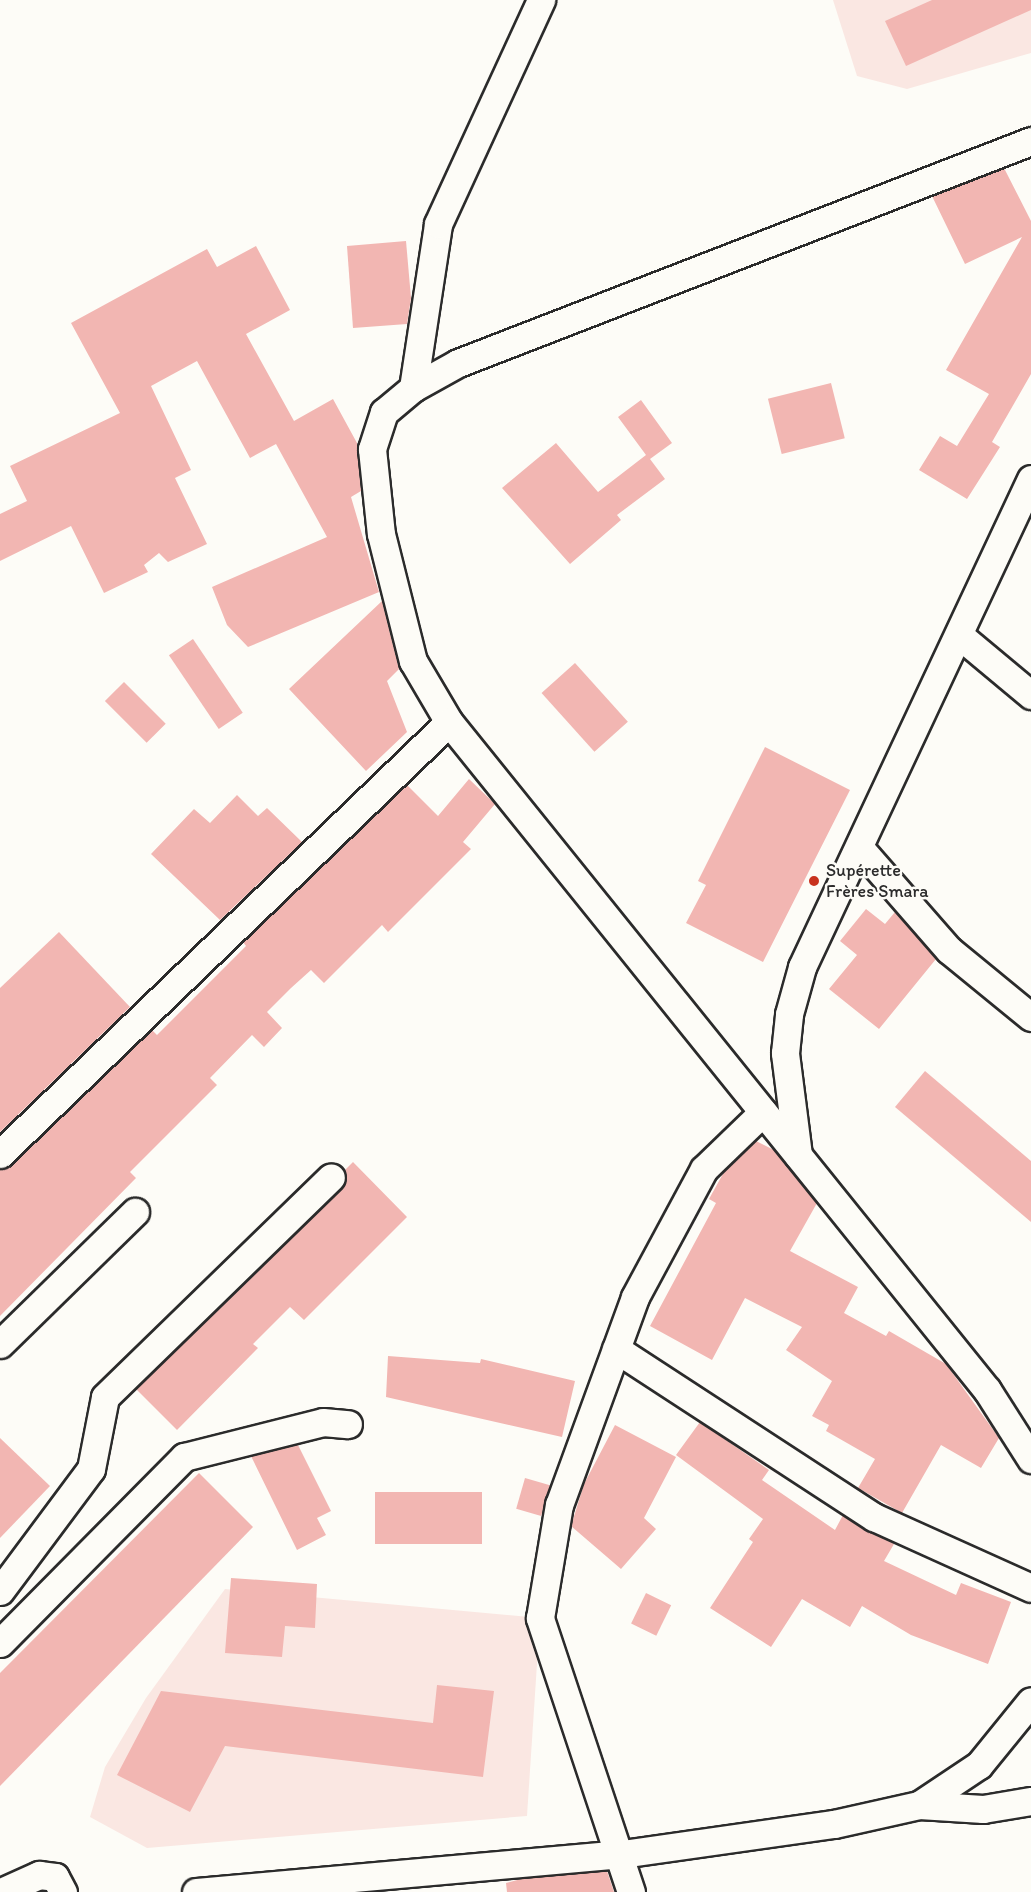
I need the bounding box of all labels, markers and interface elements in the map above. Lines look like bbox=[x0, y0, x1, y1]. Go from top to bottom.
place label: Supérette Frères Smara bbox=[826, 860, 929, 902]
marker: Supérette Frères Smara bbox=[807, 874, 821, 888]

